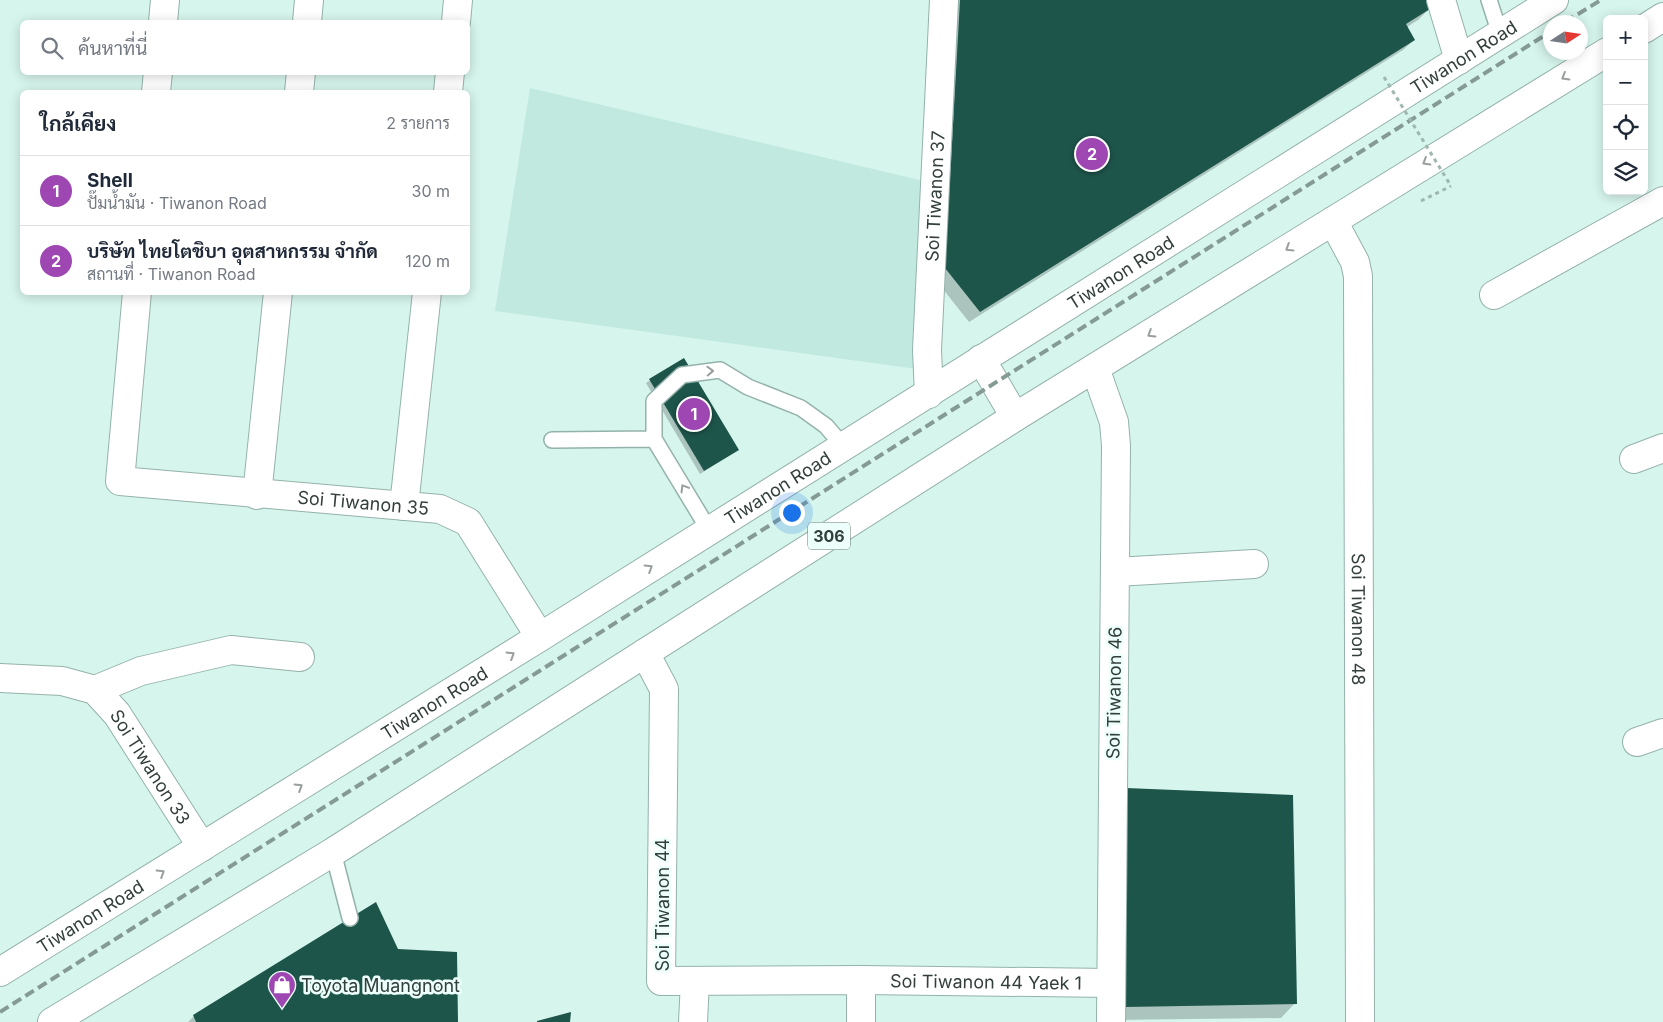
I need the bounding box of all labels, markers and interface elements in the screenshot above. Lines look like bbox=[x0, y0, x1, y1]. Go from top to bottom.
north arrow bbox=[1543, 15, 1588, 60]
map controls bbox=[1603, 15, 1648, 195]
button: + bbox=[1603, 15, 1648, 60]
street label: Tiwanon Road bbox=[1406, 16, 1520, 98]
search box bbox=[20, 20, 470, 75]
icon: search bbox=[38, 34, 66, 62]
text: ค้นหาที่นี่ bbox=[78, 37, 147, 60]
button: − bbox=[1603, 60, 1648, 105]
one-way arrow bbox=[1562, 71, 1571, 81]
button: locate bbox=[1603, 105, 1648, 150]
text: ใกล้เคียง bbox=[40, 111, 116, 136]
text: 2 รายการ bbox=[386, 113, 450, 133]
street label: Soi Tiwanon 37 bbox=[921, 130, 948, 262]
pin: 2 bbox=[1076, 135, 1108, 173]
button: layers bbox=[1603, 150, 1648, 195]
one-way arrow bbox=[1423, 155, 1432, 165]
text: Shell bbox=[87, 169, 133, 192]
text: 1 bbox=[53, 181, 59, 201]
text: 30 m bbox=[412, 181, 450, 201]
text: ปั๊มน้ำมัน · Tiwanon Road bbox=[87, 193, 267, 213]
street label: Tiwanon Road bbox=[1064, 231, 1177, 314]
text: บริษัท ไทยโตชิบา อุตสาหกรรม จำกัด bbox=[87, 240, 378, 263]
one-way arrow bbox=[1285, 242, 1294, 251]
text: 2 bbox=[51, 251, 61, 271]
text: 120 m bbox=[405, 251, 450, 271]
text: สถานที่ · Tiwanon Road bbox=[87, 264, 256, 284]
one-way arrow bbox=[1147, 327, 1156, 337]
one-way arrow bbox=[706, 365, 714, 376]
pin: 1 bbox=[678, 395, 710, 433]
street label: Tiwanon Road bbox=[721, 447, 835, 529]
one-way arrow bbox=[680, 485, 690, 494]
street label: Soi Tiwanon 35 bbox=[297, 486, 430, 518]
your location bbox=[779, 500, 805, 526]
road number: 306 bbox=[808, 522, 850, 550]
street label: Soi Tiwanon 48 bbox=[1348, 553, 1370, 685]
one-way arrow bbox=[643, 565, 652, 575]
street label: Soi Tiwanon 46 bbox=[1102, 627, 1126, 759]
one-way arrow bbox=[506, 652, 515, 662]
street label: Tiwanon Road bbox=[377, 662, 491, 744]
street label: Soi Tiwanon 33 bbox=[106, 705, 195, 828]
one-way arrow bbox=[293, 784, 302, 793]
street label: Soi Tiwanon 44 bbox=[652, 839, 673, 971]
one-way arrow bbox=[155, 869, 164, 879]
street label: Tiwanon Road bbox=[33, 875, 147, 957]
shop icon: Toyota Muangnont bbox=[267, 970, 297, 1009]
street label: Soi Tiwanon 44 Yaek 1 bbox=[890, 970, 1082, 993]
place label: Toyota Muangnont bbox=[301, 975, 460, 996]

